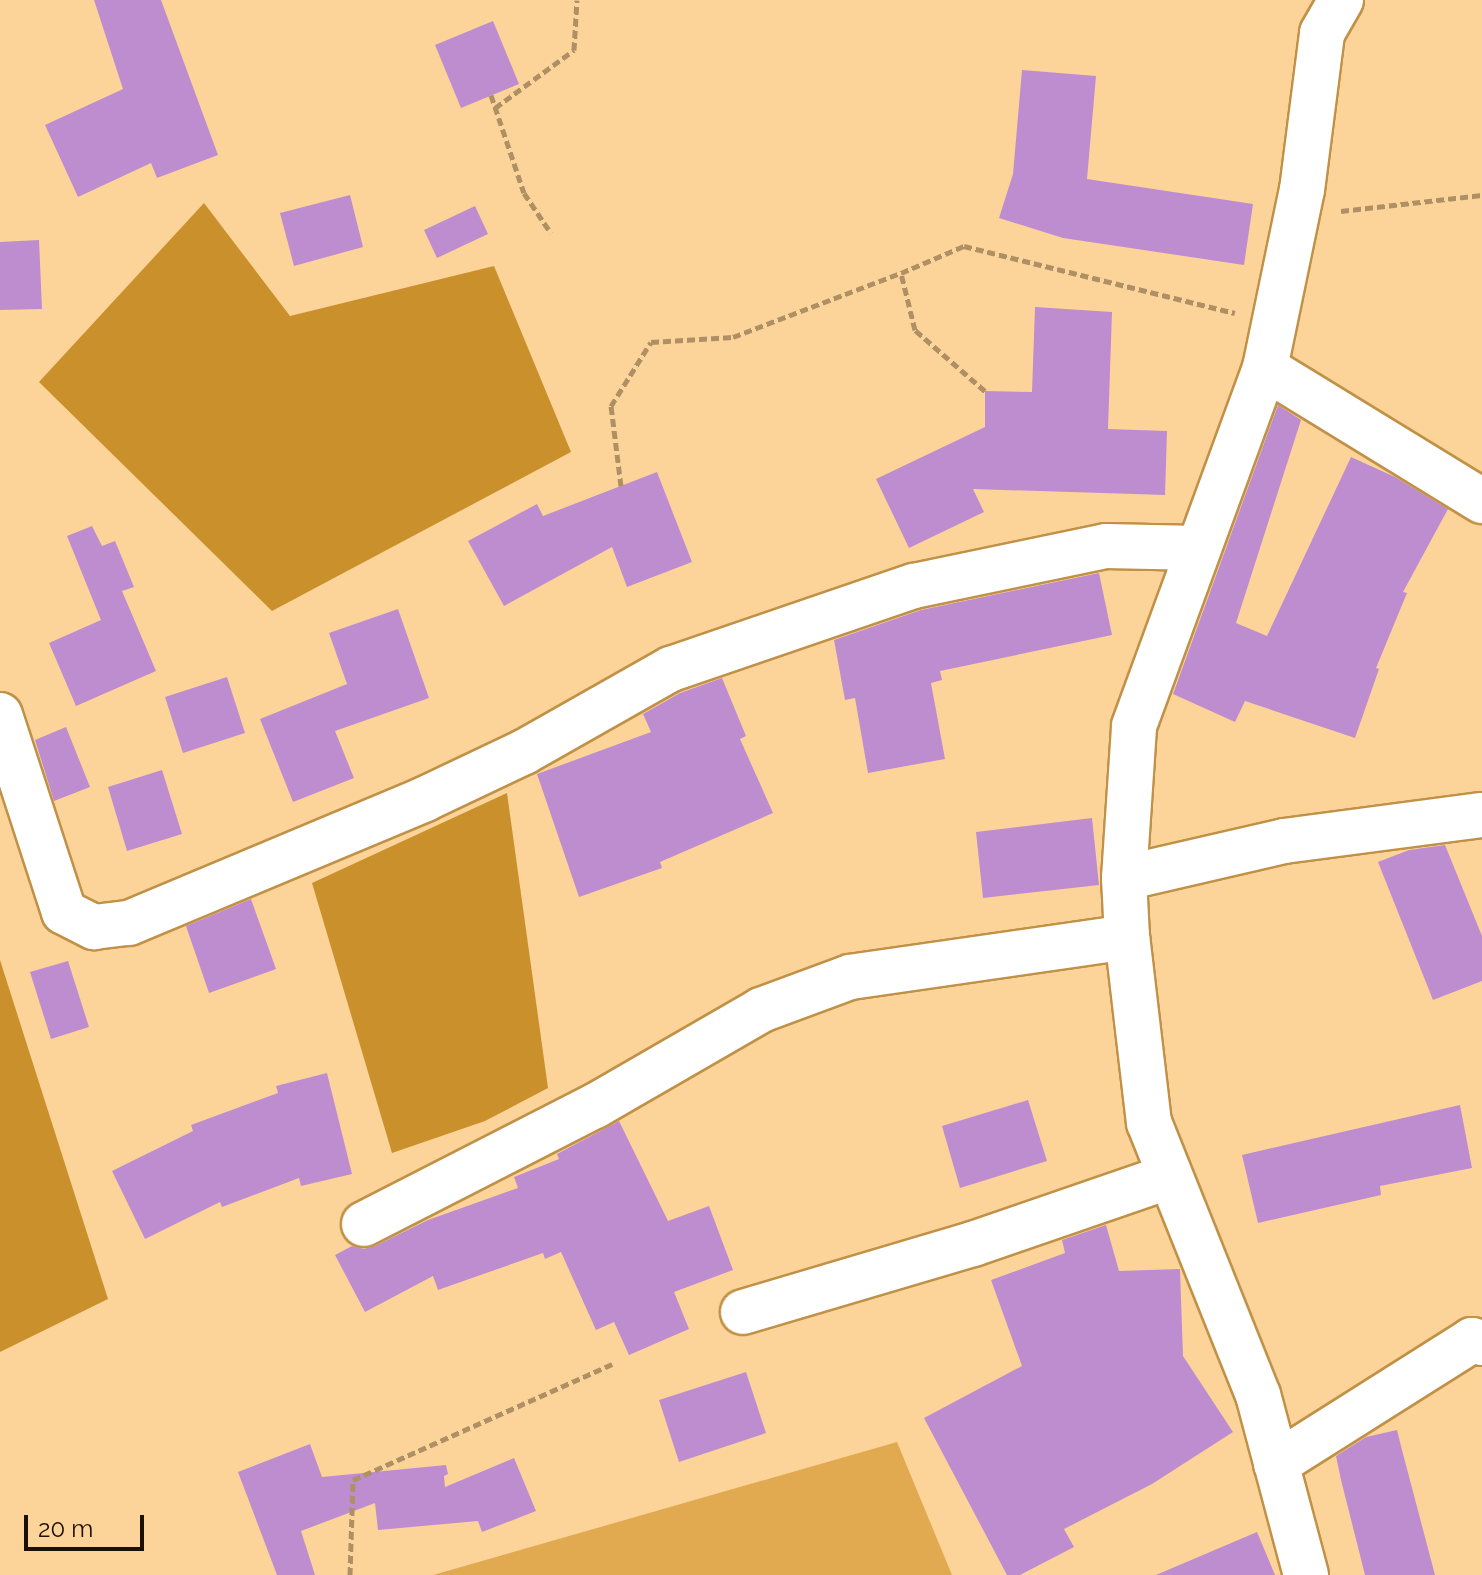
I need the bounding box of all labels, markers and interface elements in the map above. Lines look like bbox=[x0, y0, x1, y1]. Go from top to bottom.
scale bar bbox=[28, 1499, 148, 1549]
text: 20 m bbox=[38, 1514, 93, 1543]

